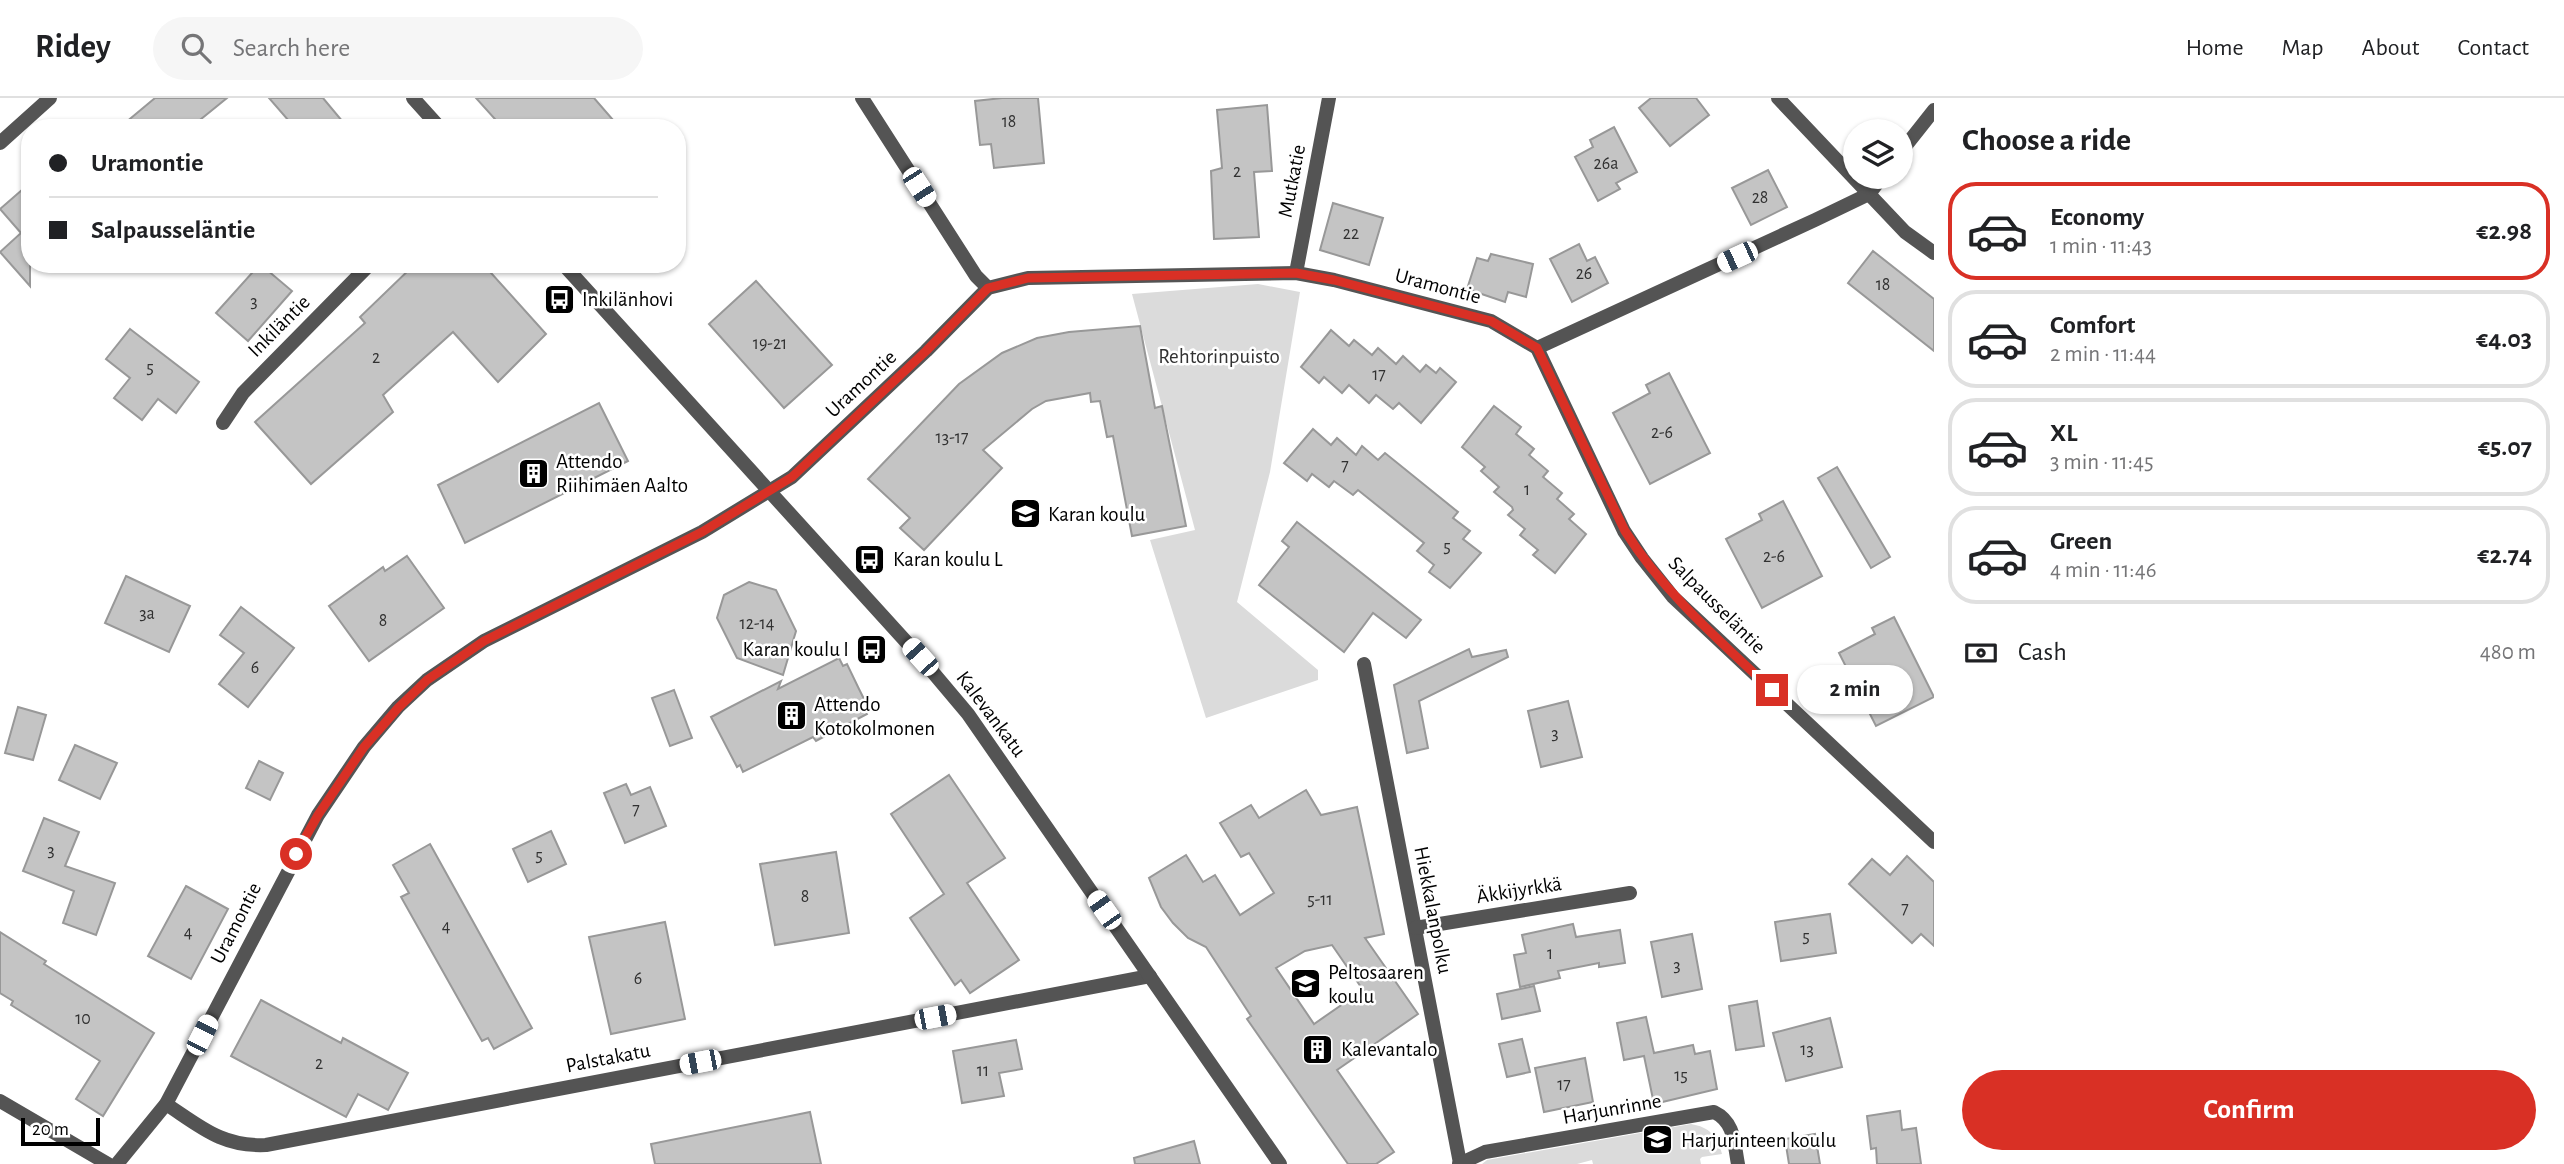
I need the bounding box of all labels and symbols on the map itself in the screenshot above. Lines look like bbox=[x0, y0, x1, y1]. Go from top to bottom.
house number: 18 bbox=[1002, 113, 1016, 131]
street label: Mutkatie bbox=[1275, 143, 1309, 219]
house number: 26a bbox=[1594, 155, 1618, 173]
house number: 2 bbox=[1233, 163, 1241, 181]
car bbox=[899, 164, 940, 210]
house number: 28 bbox=[1752, 189, 1768, 207]
house number: 22 bbox=[1343, 225, 1359, 243]
car bbox=[1714, 239, 1761, 275]
street label: Uramontie bbox=[1393, 264, 1483, 308]
house number: 26 bbox=[1576, 265, 1592, 283]
house number: 18 bbox=[1876, 276, 1890, 294]
bus stop icon: Inkilänhovi bbox=[542, 282, 576, 316]
place label: Inkilänhovi bbox=[582, 289, 673, 310]
street label: Inkiläntie bbox=[244, 291, 314, 361]
house number: 3 bbox=[250, 293, 258, 311]
house number: 19-21 bbox=[753, 335, 787, 353]
street label: Uramontie bbox=[822, 346, 900, 422]
park label: Rehtorinpuisto bbox=[1158, 346, 1280, 367]
house number: 2 bbox=[372, 349, 380, 367]
house number: 5 bbox=[146, 359, 154, 377]
house number: 17 bbox=[1372, 366, 1386, 384]
house number: 2-6 bbox=[1651, 424, 1673, 442]
house number: 13-17 bbox=[936, 429, 968, 447]
place label: Attendo Riihimäen Aalto bbox=[556, 451, 688, 496]
building icon: Attendo Riihimäen Aalto bbox=[516, 456, 550, 490]
house number: 7 bbox=[1341, 457, 1349, 475]
house number: 1 bbox=[1524, 481, 1530, 499]
school or university icon: Karan koulu bbox=[1008, 497, 1042, 531]
place label: Karan koulu bbox=[1048, 504, 1146, 525]
house number: 5 bbox=[1443, 538, 1451, 556]
bus stop icon: Karan koulu L bbox=[853, 542, 887, 576]
house number: 2-6 bbox=[1763, 548, 1785, 566]
place label: Karan koulu L bbox=[893, 549, 1003, 570]
street label: Salpausseläntie bbox=[1664, 552, 1770, 658]
house number: 3a bbox=[139, 605, 155, 623]
house number: 8 bbox=[379, 612, 387, 630]
house number: 12-14 bbox=[740, 615, 775, 633]
bus stop icon: Karan koulu I bbox=[855, 632, 889, 666]
car bbox=[899, 634, 942, 680]
place label: Karan koulu I bbox=[743, 639, 849, 660]
house number: 6 bbox=[251, 659, 259, 677]
callout: 2 min bbox=[1796, 666, 1912, 714]
street label: Kalevankatu bbox=[952, 667, 1030, 761]
route end bbox=[1756, 674, 1788, 706]
place label: Attendo Kotokolmonen bbox=[814, 694, 935, 739]
building icon: Attendo Kotokolmonen bbox=[774, 699, 808, 733]
house number: 3 bbox=[1551, 725, 1559, 743]
house number: 7 bbox=[632, 801, 640, 819]
route start bbox=[280, 838, 312, 870]
house number: 3 bbox=[47, 842, 55, 860]
street label: Hiekkalanpolku bbox=[1410, 844, 1456, 976]
house number: 5 bbox=[535, 847, 543, 865]
street label: Äkkijyrkkä bbox=[1475, 872, 1563, 907]
street label: Uramontie bbox=[207, 879, 265, 967]
car bbox=[1084, 887, 1125, 933]
house number: 8 bbox=[801, 888, 809, 906]
house number: 5-11 bbox=[1307, 891, 1333, 909]
house number: 7 bbox=[1901, 900, 1909, 918]
house number: 4 bbox=[442, 918, 451, 936]
house number: 4 bbox=[184, 924, 193, 942]
house number: 5 bbox=[1802, 928, 1810, 946]
house number: 1 bbox=[1547, 945, 1553, 963]
house number: 3 bbox=[1673, 957, 1681, 975]
place label: Peltosaaren koulu bbox=[1328, 962, 1424, 1007]
school or university icon: Peltosaaren koulu bbox=[1288, 967, 1322, 1001]
house number: 6 bbox=[634, 970, 642, 988]
car bbox=[913, 1003, 958, 1031]
house number: 10 bbox=[75, 1010, 91, 1028]
car bbox=[184, 1012, 221, 1058]
building icon: Kalevantalo bbox=[1301, 1032, 1335, 1066]
street label: Palstakatu bbox=[564, 1039, 652, 1076]
place label: Kalevantalo bbox=[1341, 1039, 1438, 1060]
house number: 13 bbox=[1800, 1041, 1814, 1059]
car bbox=[678, 1048, 723, 1076]
house number: 2 bbox=[315, 1055, 323, 1073]
house number: 11 bbox=[977, 1062, 989, 1080]
house number: 15 bbox=[1674, 1067, 1688, 1085]
house number: 17 bbox=[1557, 1076, 1571, 1094]
street label: Harjunrinne bbox=[1561, 1090, 1663, 1128]
scale bar bbox=[21, 1115, 100, 1147]
school or university icon: Harjurinteen koulu bbox=[1641, 1123, 1675, 1157]
place label: Harjurinteen koulu bbox=[1681, 1130, 1837, 1151]

